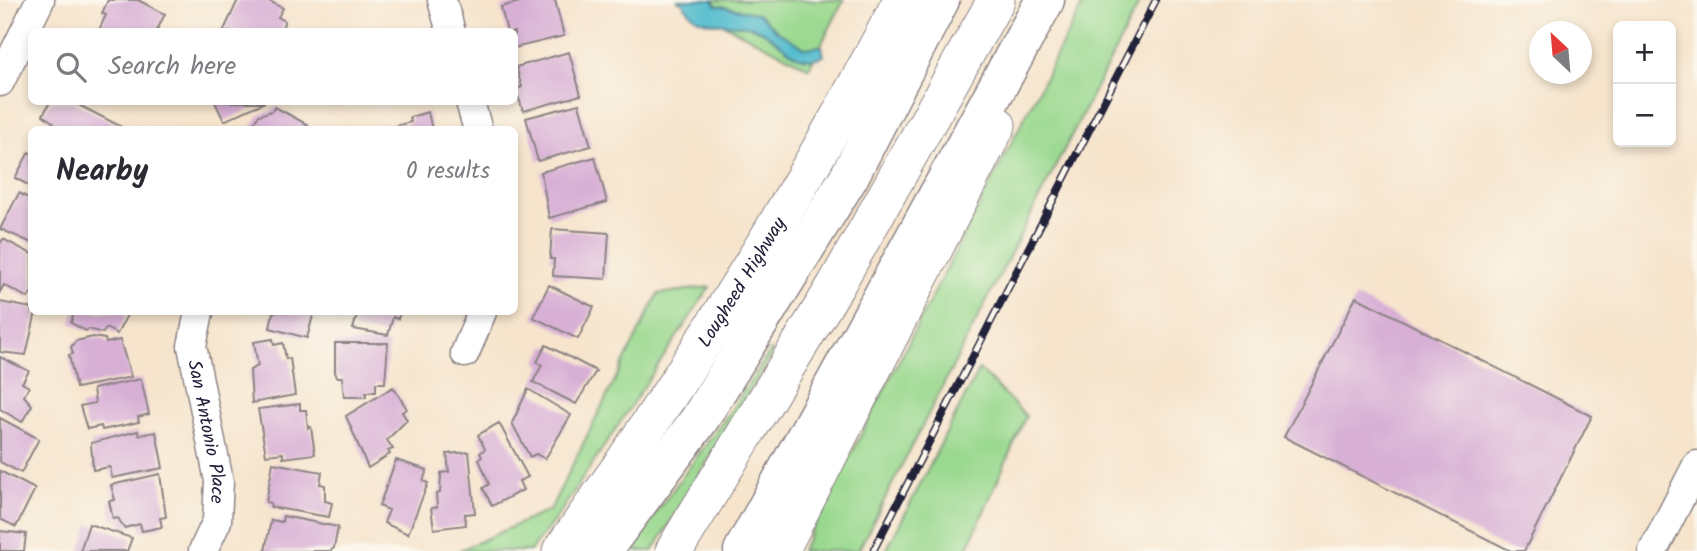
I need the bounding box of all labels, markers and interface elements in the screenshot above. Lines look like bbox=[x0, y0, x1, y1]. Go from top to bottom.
north arrow bbox=[1529, 21, 1592, 84]
map controls bbox=[1613, 21, 1676, 147]
button: + bbox=[1613, 21, 1676, 84]
search box bbox=[28, 28, 518, 105]
text: Search here bbox=[108, 46, 236, 88]
icon: search bbox=[52, 48, 90, 86]
button: − bbox=[1613, 84, 1676, 147]
text: Nearby bbox=[56, 148, 148, 196]
text: 0 results bbox=[406, 154, 490, 190]
street label: Lougheed Highway bbox=[691, 211, 795, 354]
street label: San Antonio Place bbox=[178, 357, 232, 505]

